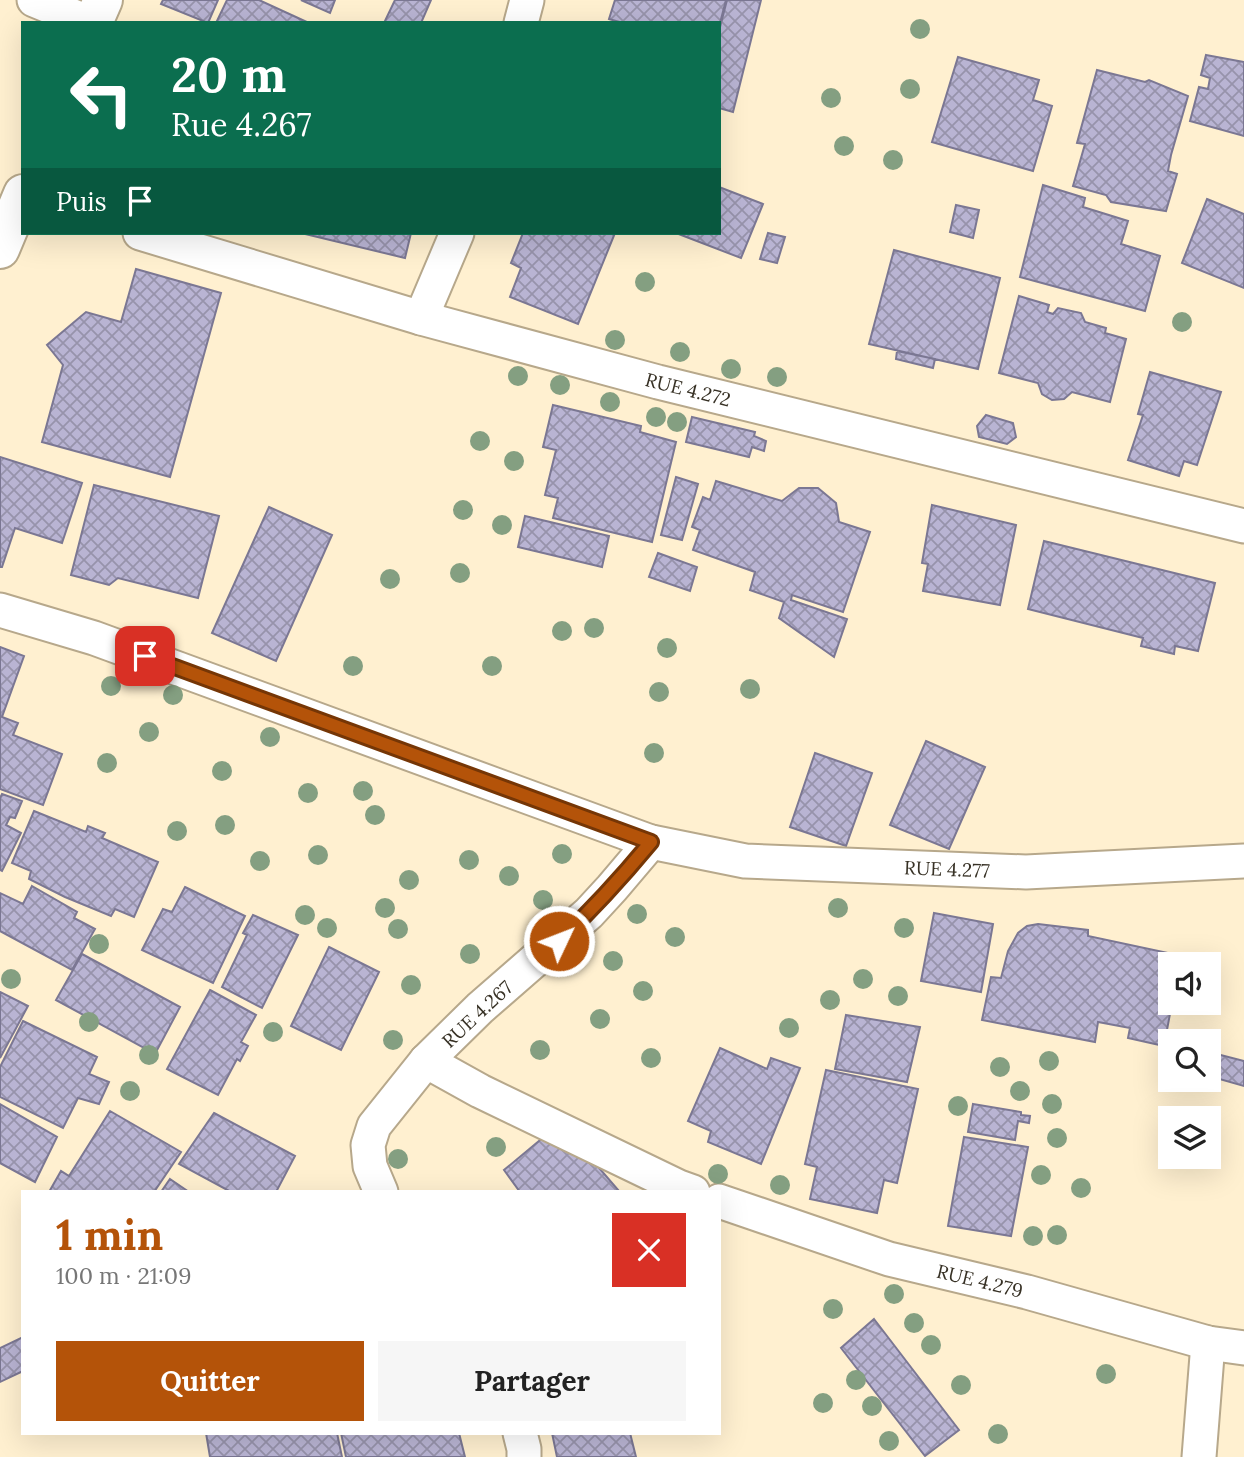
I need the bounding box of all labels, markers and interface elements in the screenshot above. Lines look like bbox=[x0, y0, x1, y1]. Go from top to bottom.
text: 20 m bbox=[171, 43, 286, 105]
icon: left bbox=[56, 49, 147, 140]
text: Rue 4.267 bbox=[171, 104, 311, 145]
icon: arrive bbox=[121, 182, 159, 220]
text: Puis bbox=[56, 185, 107, 218]
street label: RUE 4.272 bbox=[643, 367, 733, 411]
pin bbox=[115, 626, 175, 686]
icon: arrive bbox=[126, 637, 164, 675]
street label: RUE 4.277 bbox=[904, 855, 990, 883]
position arrow bbox=[522, 904, 596, 978]
map controls bbox=[1158, 952, 1221, 1169]
button: sound bbox=[1158, 952, 1221, 1015]
street label: RUE 4.267 bbox=[437, 975, 517, 1053]
button: search bbox=[1158, 1029, 1221, 1092]
button: layers bbox=[1158, 1106, 1221, 1169]
text: 1 min bbox=[56, 1208, 163, 1262]
button: close bbox=[612, 1213, 686, 1287]
street label: RUE 4.279 bbox=[934, 1259, 1025, 1303]
text: 100 m · 21:09 bbox=[56, 1261, 191, 1290]
button: Quitter bbox=[56, 1341, 364, 1421]
button: Partager bbox=[378, 1341, 686, 1421]

